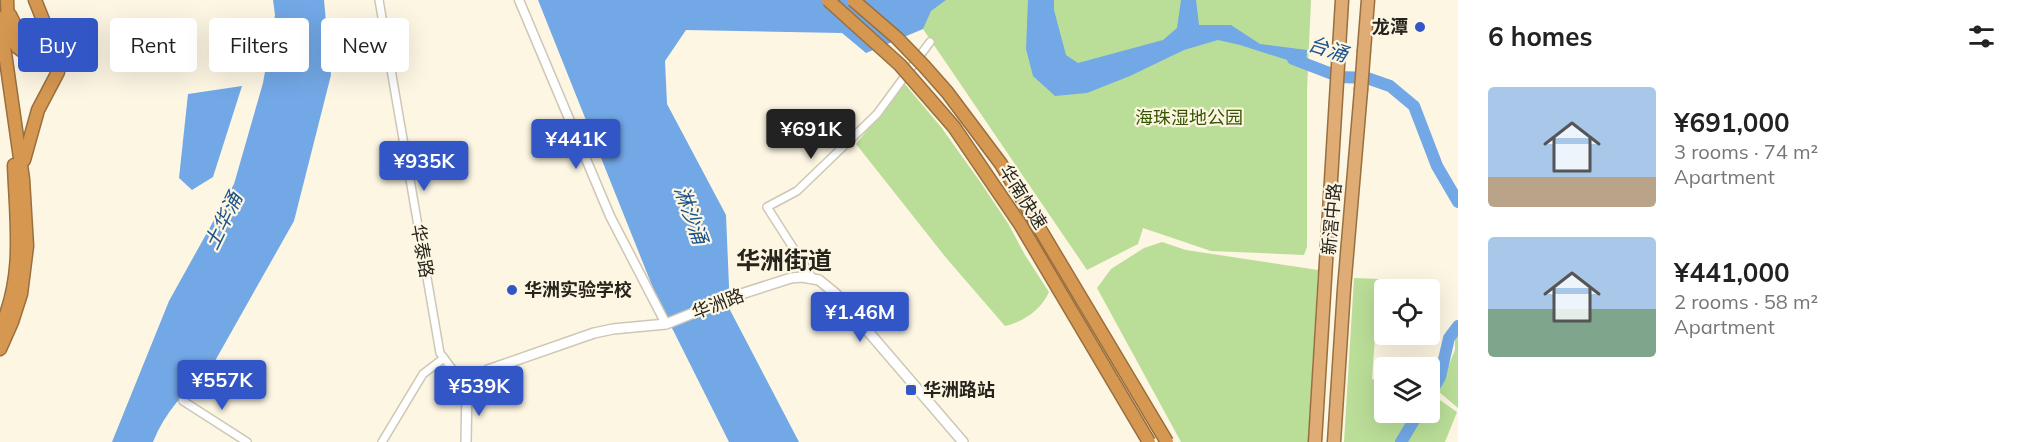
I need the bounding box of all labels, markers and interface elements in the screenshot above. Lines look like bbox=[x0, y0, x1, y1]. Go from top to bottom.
place label: 龙潭 bbox=[1372, 15, 1408, 38]
chip: Buy bbox=[18, 18, 98, 72]
chip: Rent bbox=[110, 18, 197, 72]
chip: Filters bbox=[209, 18, 309, 72]
chip: New bbox=[321, 18, 409, 72]
marker: 龙潭 bbox=[1413, 20, 1427, 34]
text: 6 homes bbox=[1488, 20, 1592, 53]
icon: filters bbox=[1965, 20, 1998, 53]
water label: 台涌 bbox=[1305, 30, 1353, 67]
park label: 海珠湿地公园 bbox=[1135, 106, 1243, 129]
text: ¥691,000 bbox=[1674, 106, 1790, 139]
pin: ¥691K bbox=[769, 109, 853, 160]
icon: home bbox=[1536, 111, 1608, 183]
text: ¥691K bbox=[780, 116, 842, 141]
pin: ¥441K bbox=[534, 119, 618, 170]
text: ¥441K bbox=[545, 126, 607, 151]
text: 3 rooms · 74 m² bbox=[1674, 139, 1818, 164]
pin: ¥935K bbox=[382, 141, 466, 192]
text: ¥935K bbox=[393, 148, 455, 173]
street label: 华南快速 bbox=[995, 160, 1052, 233]
text: Apartment bbox=[1674, 164, 1775, 189]
water label: 淋沙涌 bbox=[669, 182, 714, 249]
street label: 新滘中路 bbox=[1317, 182, 1346, 256]
water label: 土华涌 bbox=[198, 187, 248, 253]
street label: 华泰路 bbox=[406, 222, 439, 279]
district label: 华洲街道 bbox=[736, 245, 832, 275]
text: ¥441,000 bbox=[1674, 256, 1790, 289]
icon: home bbox=[1536, 261, 1608, 333]
place label: 华洲实验学校 bbox=[524, 278, 632, 301]
map controls bbox=[1374, 279, 1440, 423]
button: locate bbox=[1374, 279, 1440, 345]
marker: 华洲实验学校 bbox=[505, 283, 519, 297]
street label: 华洲路 bbox=[688, 283, 747, 324]
text: 2 rooms · 58 m² bbox=[1674, 289, 1818, 314]
pin: ¥1.46M bbox=[811, 292, 909, 343]
text: ¥1.46M bbox=[825, 299, 895, 324]
text: Apartment bbox=[1674, 314, 1775, 339]
button: layers bbox=[1374, 357, 1440, 423]
pin: ¥557K bbox=[180, 360, 264, 411]
pin: ¥539K bbox=[437, 366, 521, 417]
text: ¥557K bbox=[191, 367, 253, 392]
text: ¥539K bbox=[448, 373, 510, 398]
place label: 华洲路站 bbox=[923, 378, 995, 401]
marker: 华洲路站 bbox=[904, 383, 918, 397]

